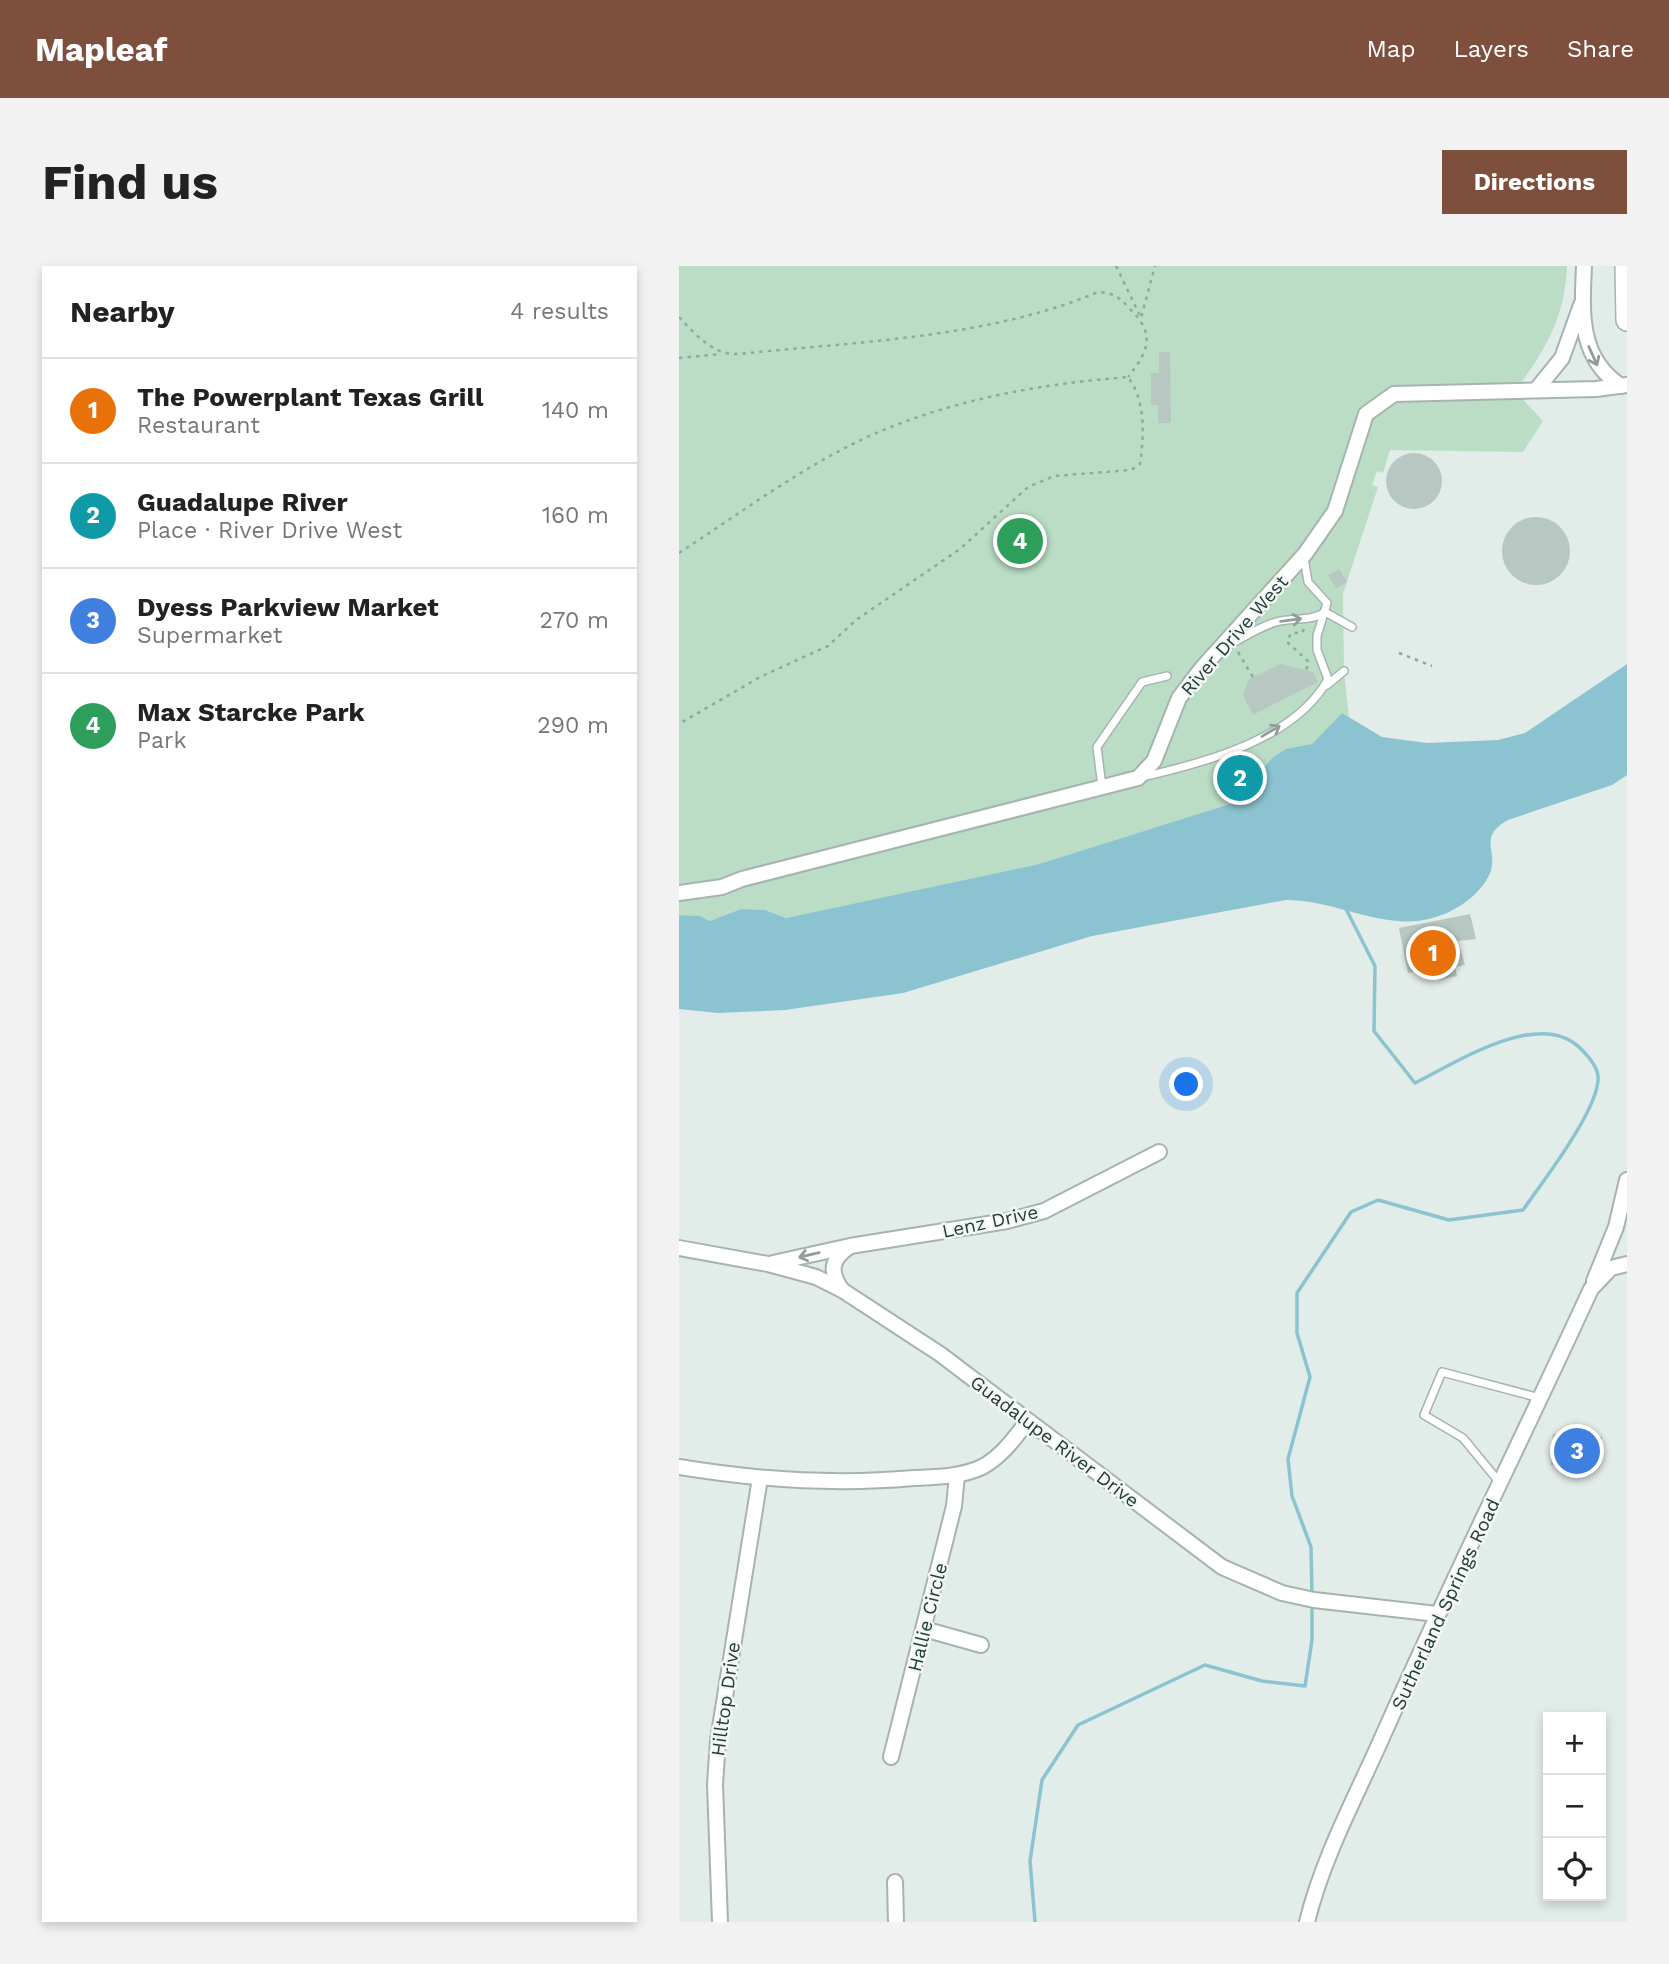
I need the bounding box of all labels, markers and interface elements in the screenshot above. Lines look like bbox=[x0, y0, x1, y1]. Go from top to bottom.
text: Mapleaf bbox=[35, 30, 167, 69]
text: Map bbox=[1367, 35, 1415, 63]
text: Layers bbox=[1453, 35, 1529, 63]
text: Share bbox=[1567, 35, 1634, 63]
button: Directions bbox=[1442, 150, 1627, 214]
text: Find us bbox=[42, 153, 218, 211]
text: Nearby bbox=[70, 294, 175, 329]
text: 4 results bbox=[510, 298, 609, 325]
one-way arrow bbox=[1587, 345, 1600, 366]
text: The Powerplant Texas Grill bbox=[137, 382, 483, 412]
text: 1 bbox=[88, 397, 98, 424]
text: 140 m bbox=[542, 397, 609, 424]
text: Restaurant bbox=[137, 412, 260, 439]
text: Guadalupe River bbox=[137, 487, 348, 517]
text: 2 bbox=[86, 502, 100, 529]
text: 160 m bbox=[542, 502, 609, 529]
pin: 4 bbox=[997, 515, 1043, 567]
text: Place · River Drive West bbox=[137, 517, 402, 544]
street label: River Drive West bbox=[1176, 570, 1293, 700]
text: Dyess Parkview Market bbox=[137, 592, 439, 622]
text: 3 bbox=[86, 607, 100, 634]
text: 270 m bbox=[540, 607, 609, 634]
one-way arrow bbox=[1279, 613, 1302, 626]
text: Supermarket bbox=[137, 622, 282, 649]
text: Max Starcke Park bbox=[137, 697, 365, 727]
text: 4 bbox=[86, 712, 100, 739]
text: 290 m bbox=[537, 712, 609, 739]
one-way arrow bbox=[1260, 724, 1280, 738]
text: Park bbox=[137, 727, 186, 754]
pin: 2 bbox=[1217, 752, 1263, 804]
pin: 1 bbox=[1410, 927, 1456, 979]
your location bbox=[1169, 1067, 1203, 1101]
street label: Lenz Drive bbox=[940, 1200, 1040, 1243]
one-way arrow bbox=[798, 1249, 821, 1263]
street label: Guadalupe River Drive bbox=[966, 1370, 1144, 1512]
pin: 3 bbox=[1554, 1425, 1600, 1477]
street label: Sutherland Springs Road bbox=[1386, 1495, 1505, 1714]
street label: Hallie Circle bbox=[903, 1560, 952, 1674]
street label: Hilltop Drive bbox=[706, 1640, 745, 1758]
map controls bbox=[1543, 1712, 1606, 1901]
button: + bbox=[1543, 1712, 1606, 1775]
button: − bbox=[1543, 1775, 1606, 1838]
button: locate bbox=[1543, 1838, 1606, 1901]

